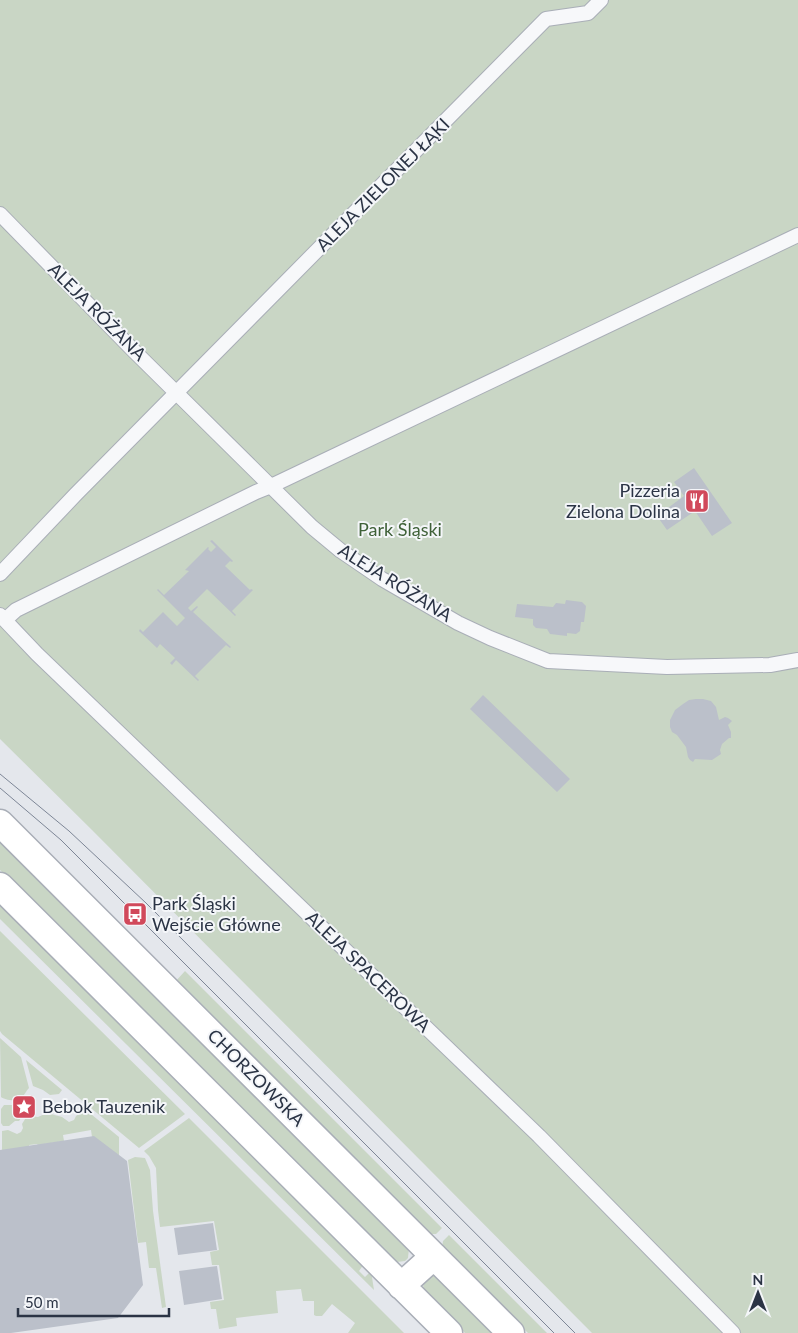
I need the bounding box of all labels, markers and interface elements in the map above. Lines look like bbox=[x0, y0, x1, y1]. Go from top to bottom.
street label: ALEJA ZIELONEJ ŁĄKI bbox=[311, 113, 454, 256]
street label: ALEJA RÓŻANA bbox=[44, 258, 152, 365]
place label: Pizzeria Zielona Dolina bbox=[566, 479, 680, 522]
restaurant icon: Pizzeria Zielona Dolina bbox=[684, 488, 710, 514]
park label: Park Śląski bbox=[358, 518, 442, 540]
street label: ALEJA RÓŻANA bbox=[335, 538, 457, 626]
place label: Park Śląski Wejście Główne bbox=[152, 892, 281, 935]
bus stop icon: Park Śląski Wejście Główne bbox=[122, 901, 148, 927]
street label: ALEJA SPACEROWA bbox=[302, 906, 436, 1037]
street label: CHORZOWSKA bbox=[203, 1024, 311, 1131]
place icon: Bebok Tauzenik bbox=[11, 1094, 37, 1120]
place label: Bebok Tauzenik bbox=[42, 1095, 166, 1117]
north arrow bbox=[733, 1268, 783, 1318]
text: N bbox=[753, 1271, 763, 1288]
scale bar bbox=[18, 1286, 169, 1318]
text: 50 m bbox=[25, 1293, 59, 1311]

